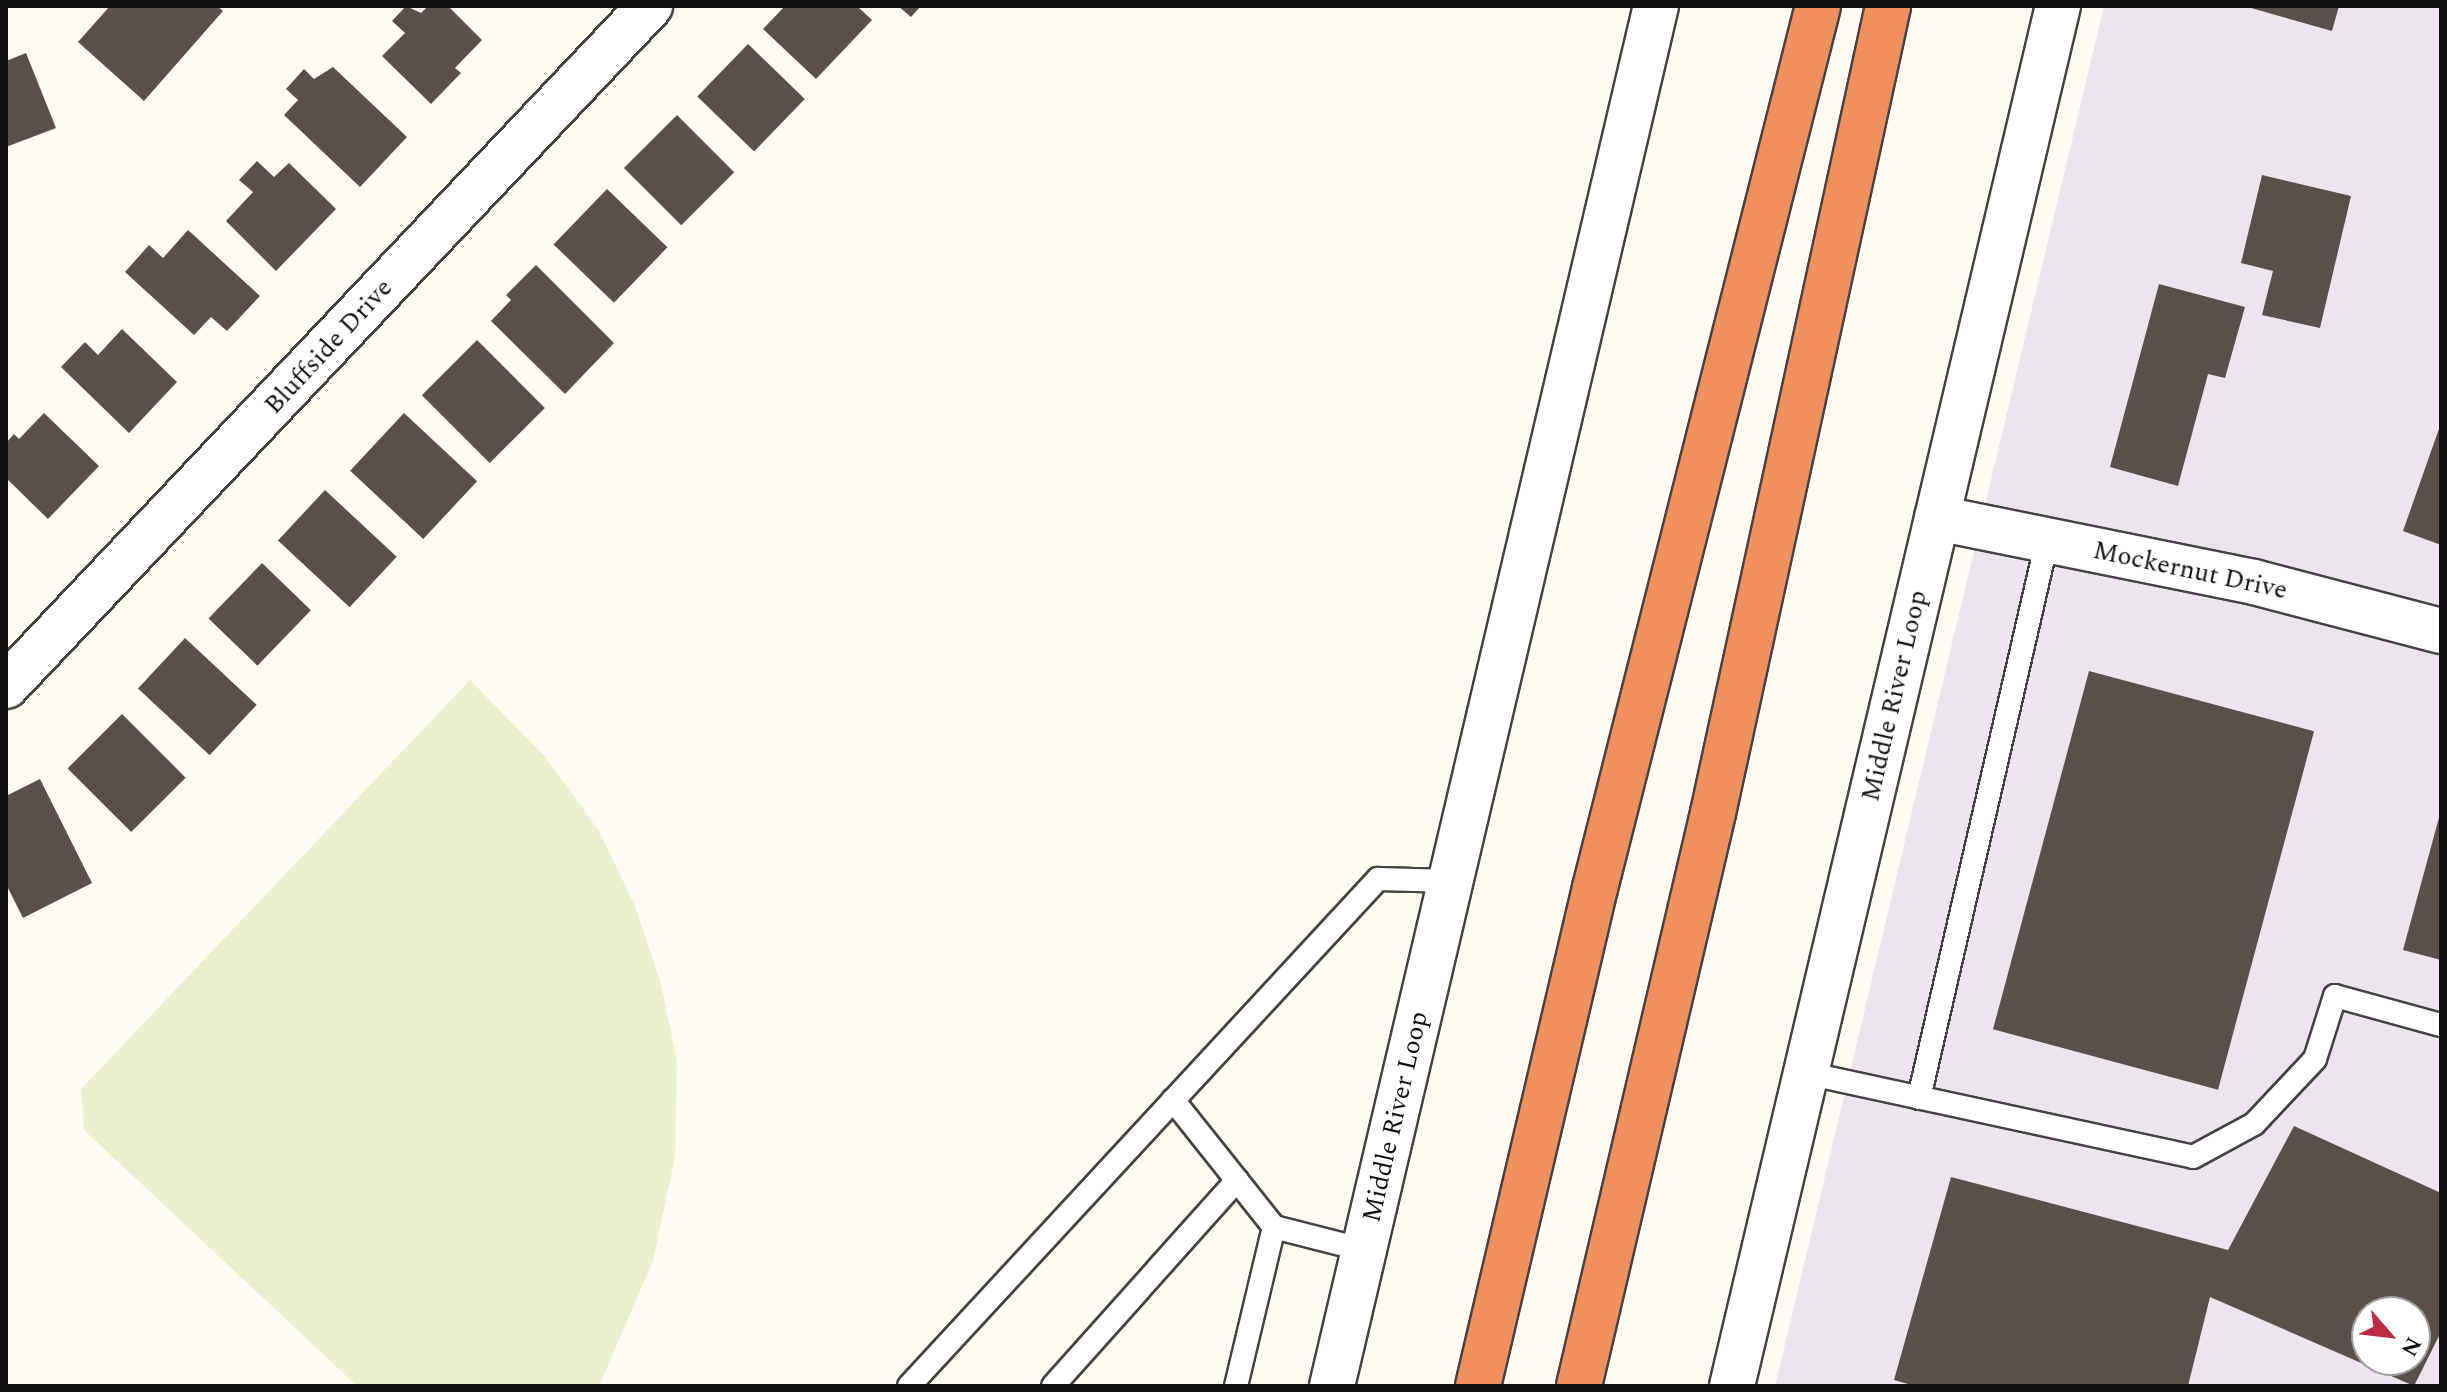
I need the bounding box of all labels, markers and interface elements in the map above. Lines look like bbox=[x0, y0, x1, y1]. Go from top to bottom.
street label: Bluffside Drive bbox=[258, 273, 400, 421]
street label: Mockernut Drive bbox=[2090, 535, 2290, 607]
street label: Middle River Loop bbox=[1856, 588, 1934, 804]
street label: Middle River Loop bbox=[1357, 1009, 1435, 1225]
north arrow bbox=[2351, 1296, 2431, 1376]
text: N bbox=[2392, 1331, 2430, 1362]

